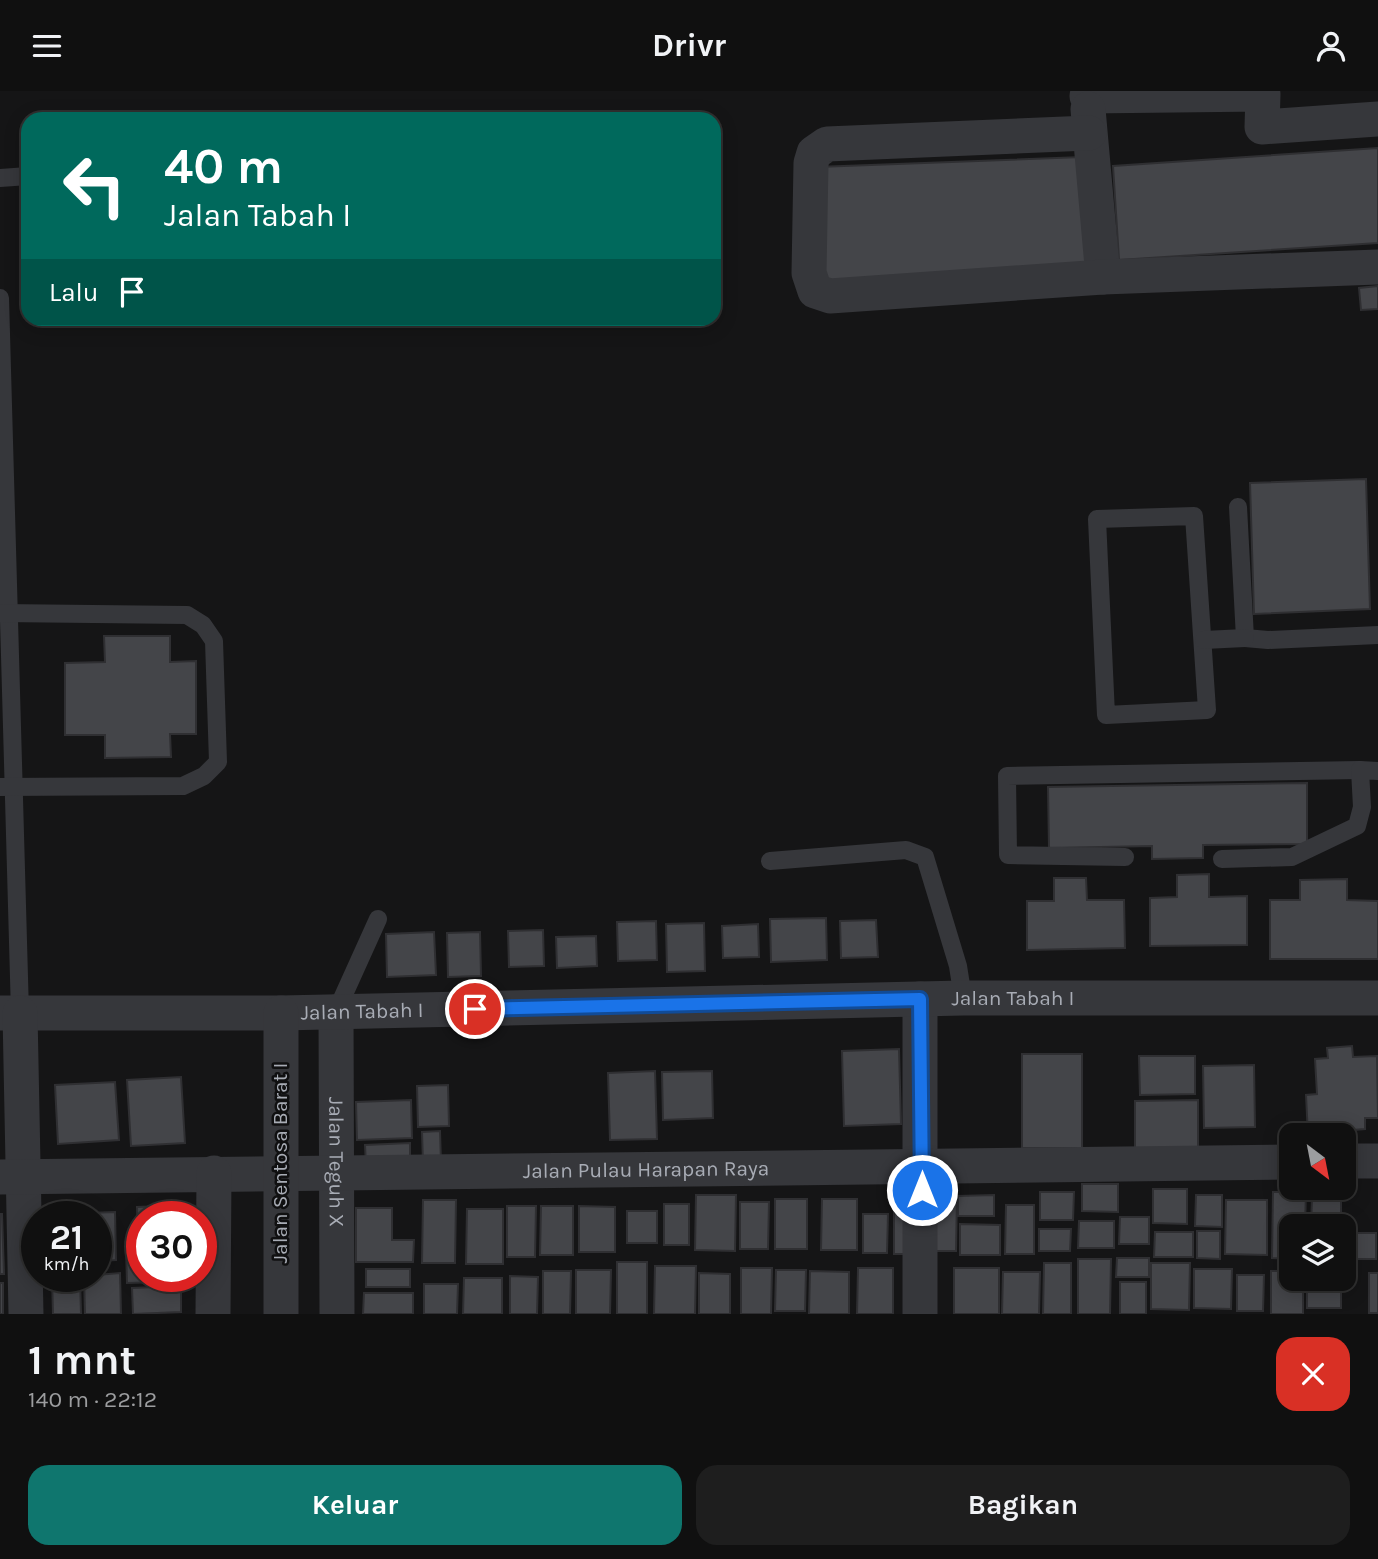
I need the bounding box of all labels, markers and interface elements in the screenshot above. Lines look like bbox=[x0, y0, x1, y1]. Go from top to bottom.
icon: menu bbox=[28, 27, 66, 65]
text: Drivr bbox=[652, 27, 726, 64]
icon: person bbox=[1312, 27, 1350, 65]
text: 40 m bbox=[164, 138, 283, 195]
icon: left bbox=[49, 140, 140, 231]
text: Jalan Tabah I bbox=[164, 197, 351, 234]
icon: arrive bbox=[113, 273, 151, 311]
text: Lalu bbox=[49, 277, 99, 308]
pin bbox=[445, 979, 505, 1039]
street label: Jalan Tabah I bbox=[951, 986, 1074, 1010]
icon: arrive bbox=[456, 990, 494, 1028]
street label: Jalan Tabah I bbox=[300, 998, 424, 1025]
street label: Jalan Sentosa Barat I bbox=[268, 1063, 292, 1263]
street label: Jalan Teguh X bbox=[324, 1097, 349, 1227]
north arrow bbox=[1279, 1123, 1356, 1201]
map controls bbox=[1279, 1123, 1356, 1291]
position arrow bbox=[885, 1153, 959, 1227]
street label: Jalan Pulau Harapan Raya bbox=[522, 1156, 769, 1183]
speed limit sign: 30 bbox=[126, 1201, 217, 1292]
button: layers bbox=[1279, 1214, 1356, 1291]
text: 21 bbox=[50, 1217, 83, 1258]
text: km/h bbox=[44, 1253, 89, 1275]
text: 1 mnt bbox=[28, 1335, 136, 1385]
button: close bbox=[1276, 1337, 1350, 1411]
text: 140 m · 22:12 bbox=[28, 1386, 157, 1413]
button: Keluar bbox=[28, 1465, 682, 1545]
button: Bagikan bbox=[696, 1465, 1350, 1545]

